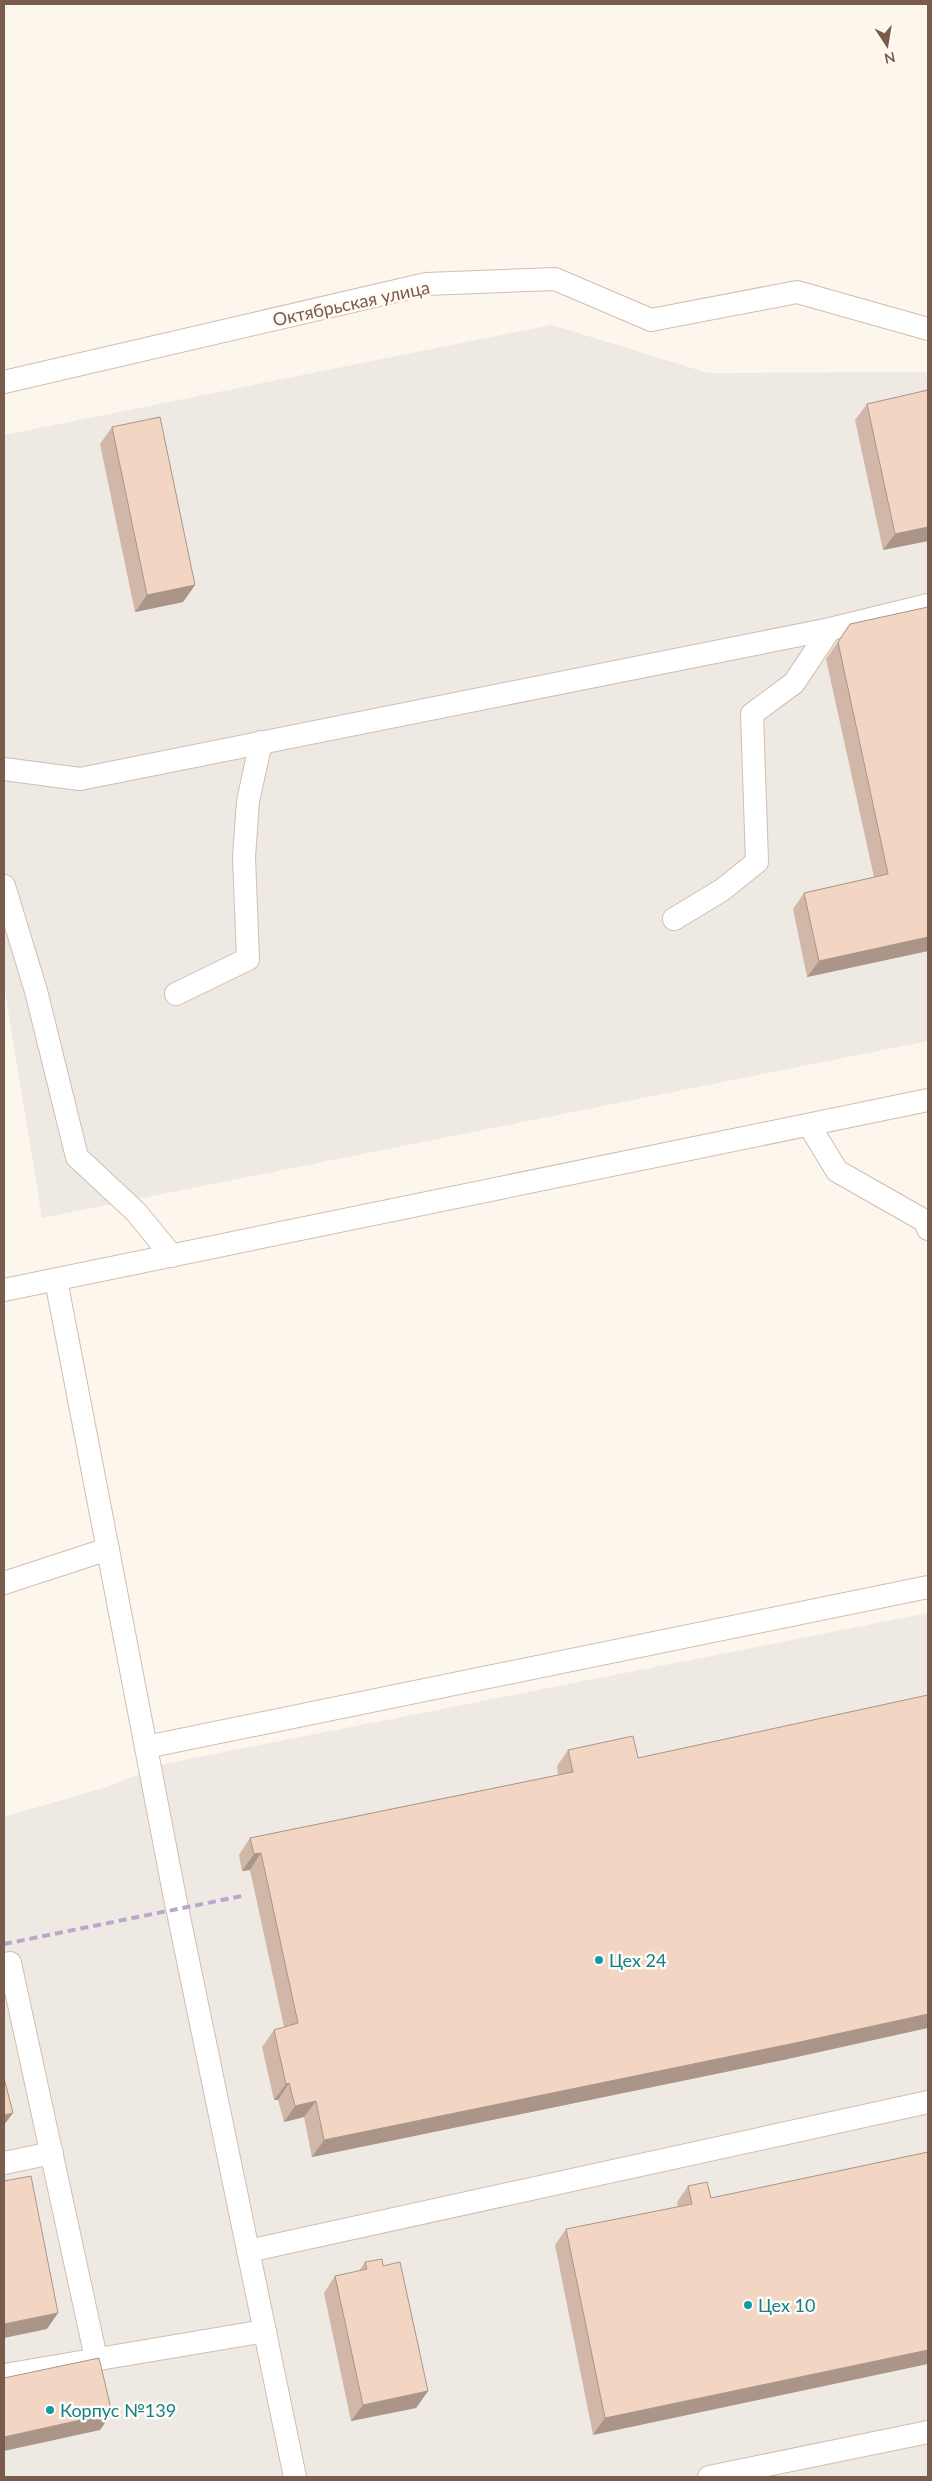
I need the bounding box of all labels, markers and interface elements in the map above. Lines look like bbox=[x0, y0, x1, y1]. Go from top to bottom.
north arrow bbox=[862, 20, 912, 70]
text: N bbox=[883, 49, 897, 68]
street label: Октябрьская улица bbox=[271, 276, 431, 330]
place label: Цех 24 bbox=[609, 1949, 666, 1971]
marker: Цех 24 bbox=[593, 1954, 605, 1966]
place label: Цех 10 bbox=[758, 2294, 815, 2316]
marker: Цех 10 bbox=[742, 2299, 754, 2311]
place label: Корпус №139 bbox=[60, 2399, 176, 2421]
marker: Корпус №139 bbox=[44, 2404, 56, 2416]

